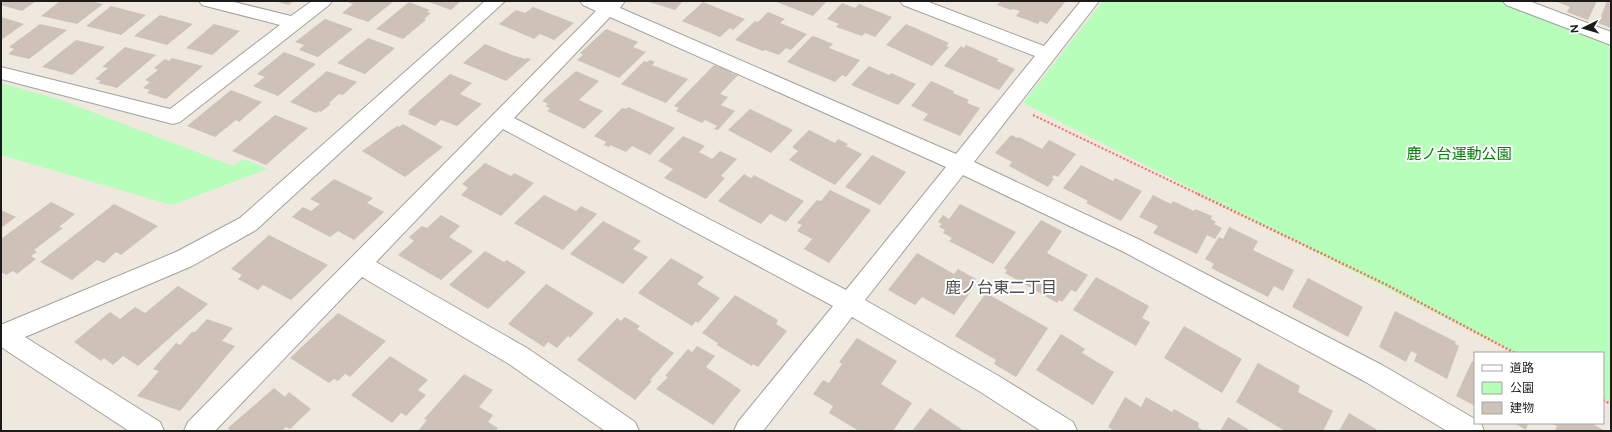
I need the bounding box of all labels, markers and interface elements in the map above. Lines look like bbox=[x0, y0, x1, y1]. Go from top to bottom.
north arrow bbox=[1564, 8, 1604, 48]
text: N bbox=[1568, 24, 1581, 34]
park label: 鹿ノ台運動公園 bbox=[1406, 145, 1512, 163]
district label: 鹿ノ台東二丁目 bbox=[945, 278, 1057, 297]
legend bbox=[1474, 352, 1604, 424]
text: 道路 bbox=[1510, 361, 1534, 375]
text: 公園 bbox=[1510, 381, 1534, 395]
text: 建物 bbox=[1510, 401, 1534, 415]

